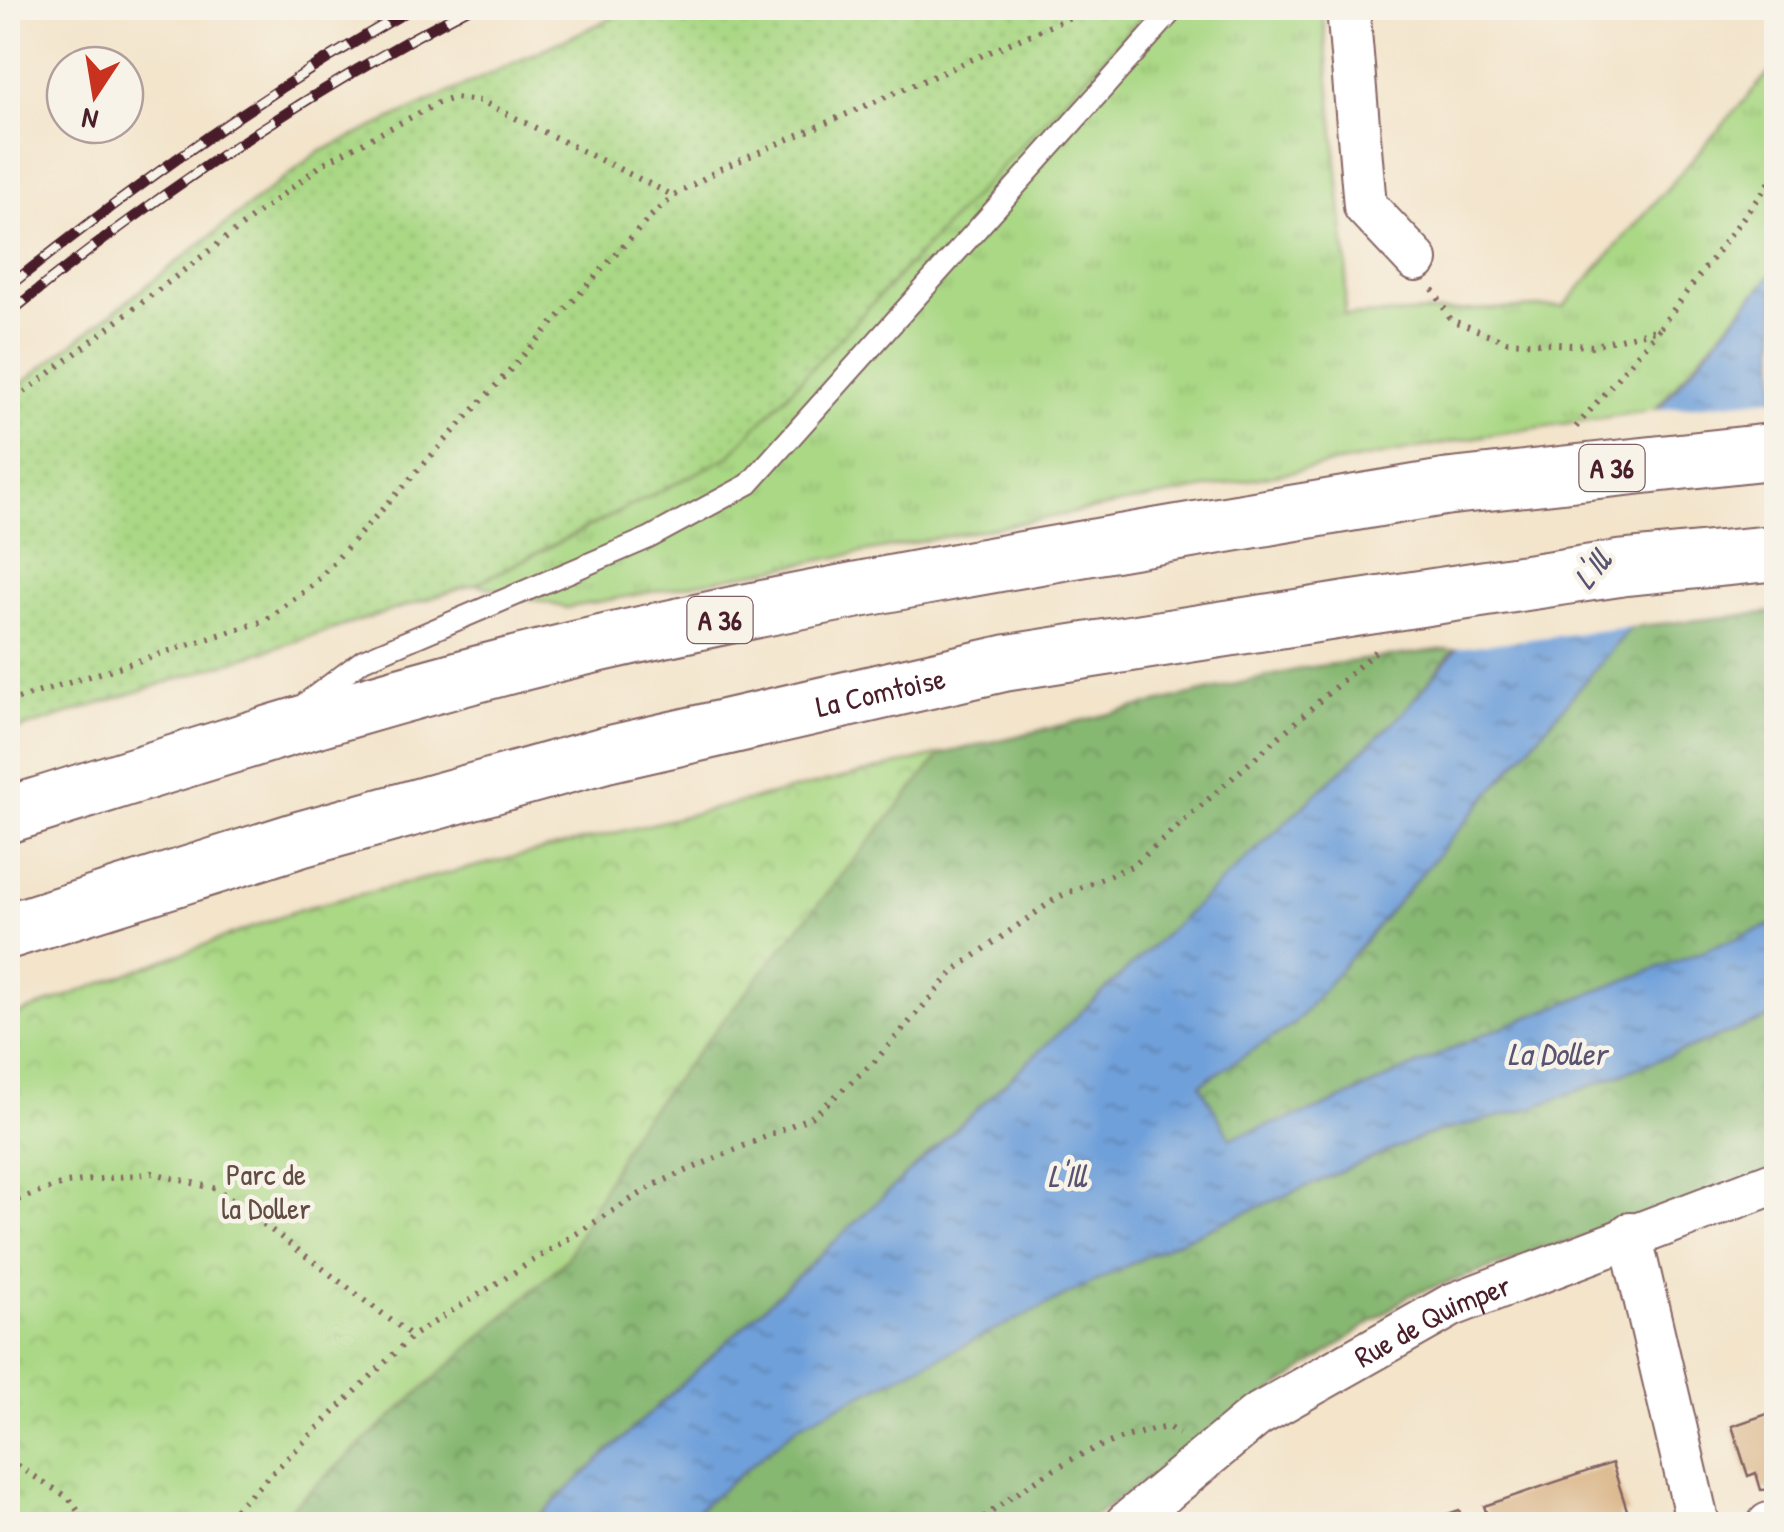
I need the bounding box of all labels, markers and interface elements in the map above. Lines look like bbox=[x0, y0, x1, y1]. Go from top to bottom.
north arrow bbox=[45, 45, 145, 145]
text: N bbox=[78, 99, 101, 140]
road number: A 36 bbox=[1580, 445, 1644, 491]
water label: L'Ill bbox=[1563, 539, 1622, 597]
road number: A 36 bbox=[688, 597, 752, 643]
street label: La Comtoise bbox=[812, 658, 949, 726]
water label: La Doller bbox=[1508, 1032, 1610, 1075]
park label: Parc de la Doller bbox=[221, 1154, 311, 1228]
water label: L'Ill bbox=[1048, 1154, 1088, 1197]
street label: Rue de Quimper bbox=[1347, 1265, 1516, 1376]

